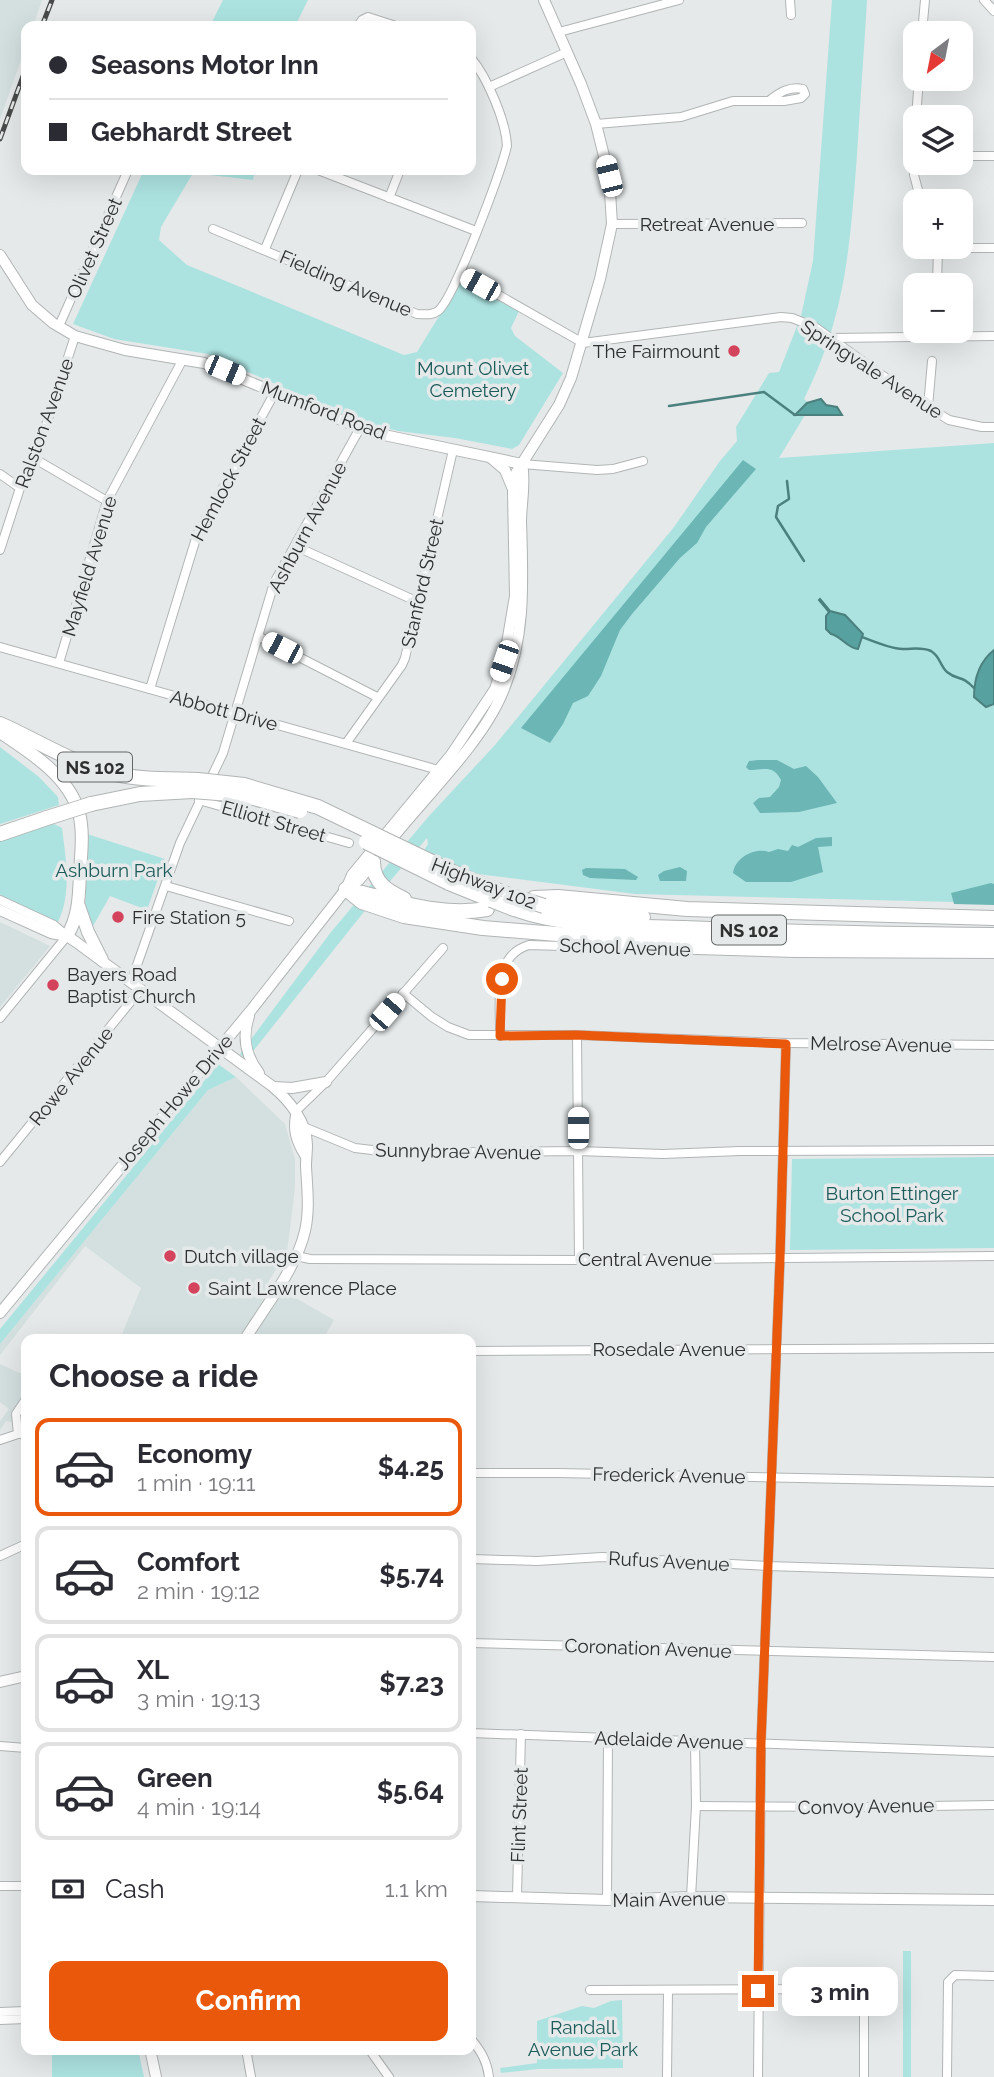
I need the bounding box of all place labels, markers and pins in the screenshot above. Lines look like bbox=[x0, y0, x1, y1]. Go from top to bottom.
place label: The Fairmount bbox=[593, 340, 721, 362]
marker: The Fairmount bbox=[726, 343, 742, 359]
place label: Fire Station 5 bbox=[132, 906, 246, 928]
marker: Fire Station 5 bbox=[110, 909, 126, 925]
place label: Bayers Road Baptist Church bbox=[67, 963, 196, 1007]
marker: Bayers Road Baptist Church bbox=[45, 977, 61, 993]
place label: Dutch village bbox=[184, 1245, 299, 1267]
marker: Dutch village bbox=[162, 1248, 178, 1264]
place label: Saint Lawrence Place bbox=[208, 1277, 397, 1299]
marker: Saint Lawrence Place bbox=[186, 1280, 202, 1296]

